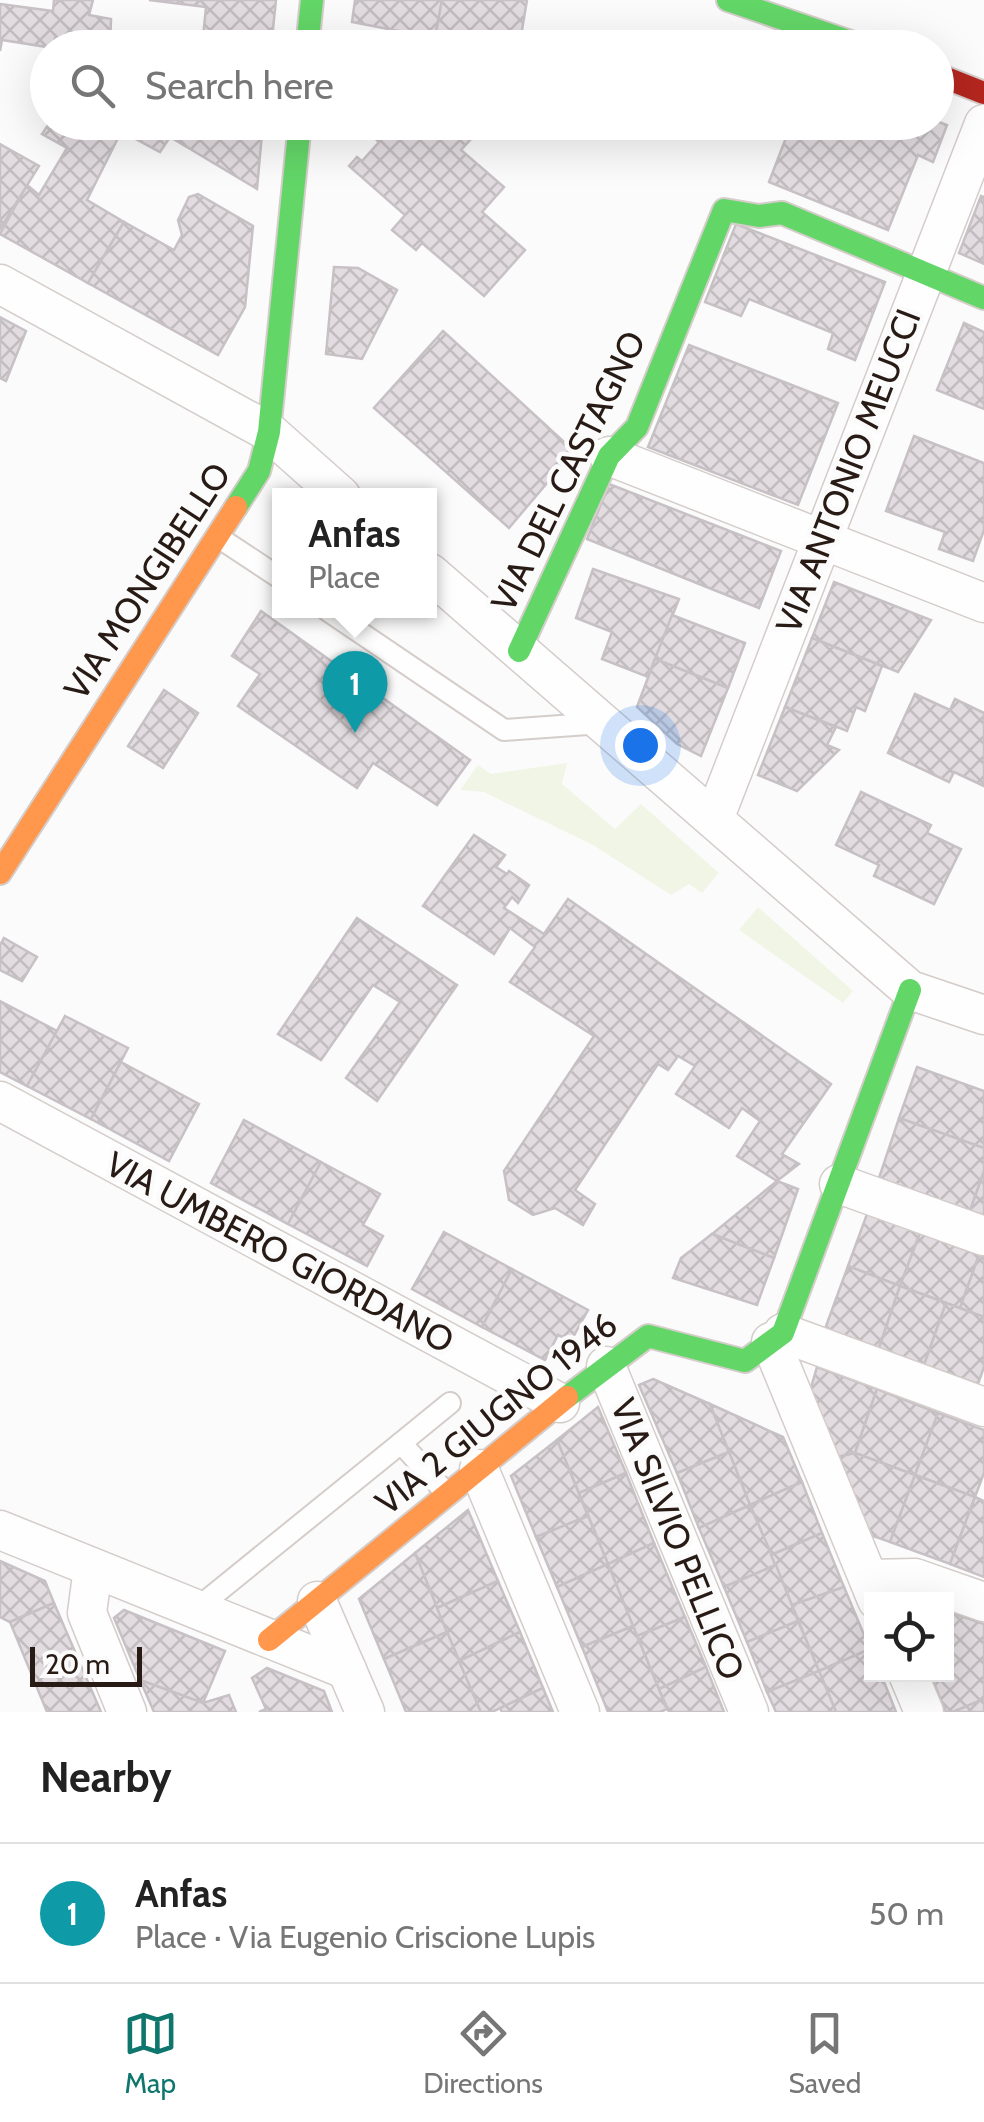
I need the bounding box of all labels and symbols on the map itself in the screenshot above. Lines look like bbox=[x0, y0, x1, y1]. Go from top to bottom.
street label: VIA ANTONIO MEUCCI bbox=[766, 303, 930, 639]
street label: VIA DEL CASTAGNO bbox=[481, 324, 655, 618]
street label: VIA MONGIBELLO bbox=[54, 455, 240, 707]
pin: 1 bbox=[322, 650, 388, 733]
your location bbox=[615, 720, 666, 771]
street label: VIA UMBERO GIORDANO bbox=[99, 1142, 461, 1362]
street label: VIA 2 GIUGNO 1946 bbox=[367, 1302, 625, 1524]
street label: VIA SILVIO PELLICO bbox=[602, 1392, 754, 1686]
scale bar bbox=[30, 1642, 142, 1686]

